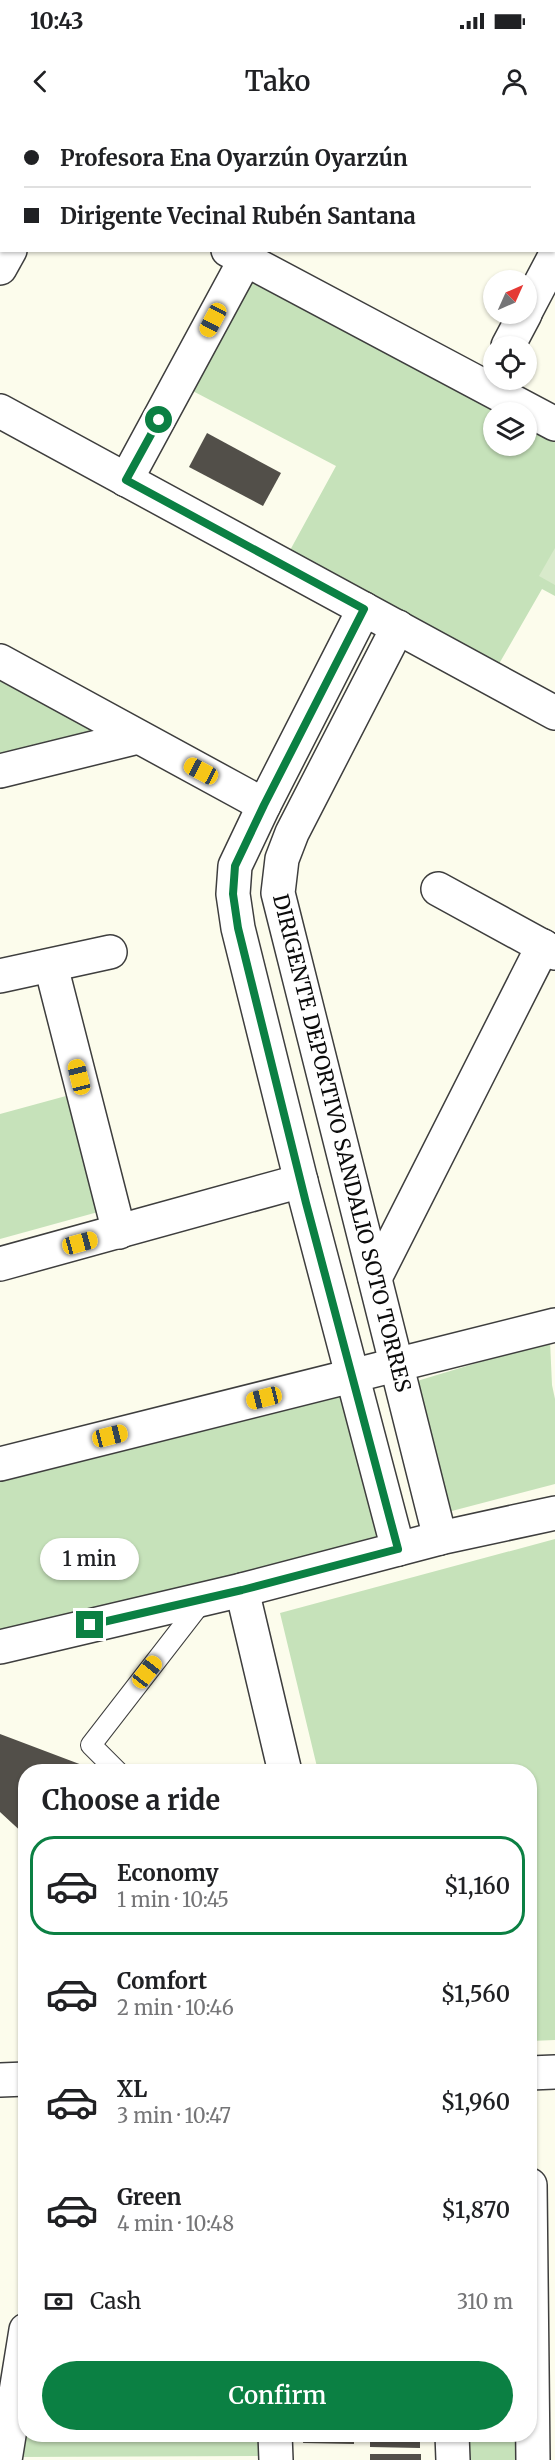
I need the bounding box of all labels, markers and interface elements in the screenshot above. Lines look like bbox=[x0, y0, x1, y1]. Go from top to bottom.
text: 10:43 bbox=[30, 7, 84, 35]
text: Tako bbox=[245, 64, 310, 98]
icon: back bbox=[24, 65, 57, 98]
icon: person bbox=[498, 65, 531, 98]
text: Profesora Ena Oyarzún Oyarzún bbox=[60, 144, 408, 172]
text: Dirigente Vecinal Rubén Santana bbox=[60, 202, 416, 230]
north arrow bbox=[483, 270, 537, 324]
map controls bbox=[483, 270, 537, 456]
car bbox=[197, 300, 229, 340]
button: locate bbox=[483, 336, 537, 390]
button: layers bbox=[483, 402, 537, 456]
route start bbox=[145, 406, 172, 433]
car bbox=[181, 755, 221, 787]
street label: DIRIGENTE DEPORTIVO SANDALIO SOTO TORRES bbox=[267, 891, 417, 1395]
car bbox=[66, 1057, 92, 1097]
car bbox=[60, 1230, 100, 1256]
car bbox=[244, 1385, 284, 1411]
car bbox=[90, 1423, 130, 1449]
callout: 1 min bbox=[40, 1538, 140, 1580]
text: 1 min bbox=[63, 1546, 116, 1571]
route end bbox=[76, 1611, 103, 1638]
car bbox=[129, 1652, 165, 1692]
text: Choose a ride bbox=[42, 1783, 220, 1817]
icon: car bbox=[45, 1859, 99, 1913]
text: Economy bbox=[117, 1859, 218, 1887]
text: $1,160 bbox=[444, 1872, 510, 1900]
text: 1 min · 10:45 bbox=[117, 1887, 229, 1912]
icon: car bbox=[45, 1967, 99, 2021]
text: Comfort bbox=[117, 1967, 207, 1995]
text: $1,560 bbox=[441, 1980, 510, 2008]
text: 2 min · 10:46 bbox=[117, 1995, 234, 2020]
icon: car bbox=[45, 2075, 99, 2129]
text: XL bbox=[117, 2075, 147, 2103]
text: $1,960 bbox=[441, 2088, 510, 2116]
text: 3 min · 10:47 bbox=[117, 2103, 231, 2128]
icon: car bbox=[45, 2183, 99, 2237]
text: Green bbox=[117, 2183, 181, 2211]
text: $1,870 bbox=[441, 2196, 510, 2224]
text: 4 min · 10:48 bbox=[117, 2211, 234, 2236]
icon: cash bbox=[42, 2285, 75, 2318]
text: Cash bbox=[90, 2287, 141, 2315]
text: 310 m bbox=[457, 2289, 513, 2314]
button: Confirm bbox=[42, 2361, 513, 2430]

